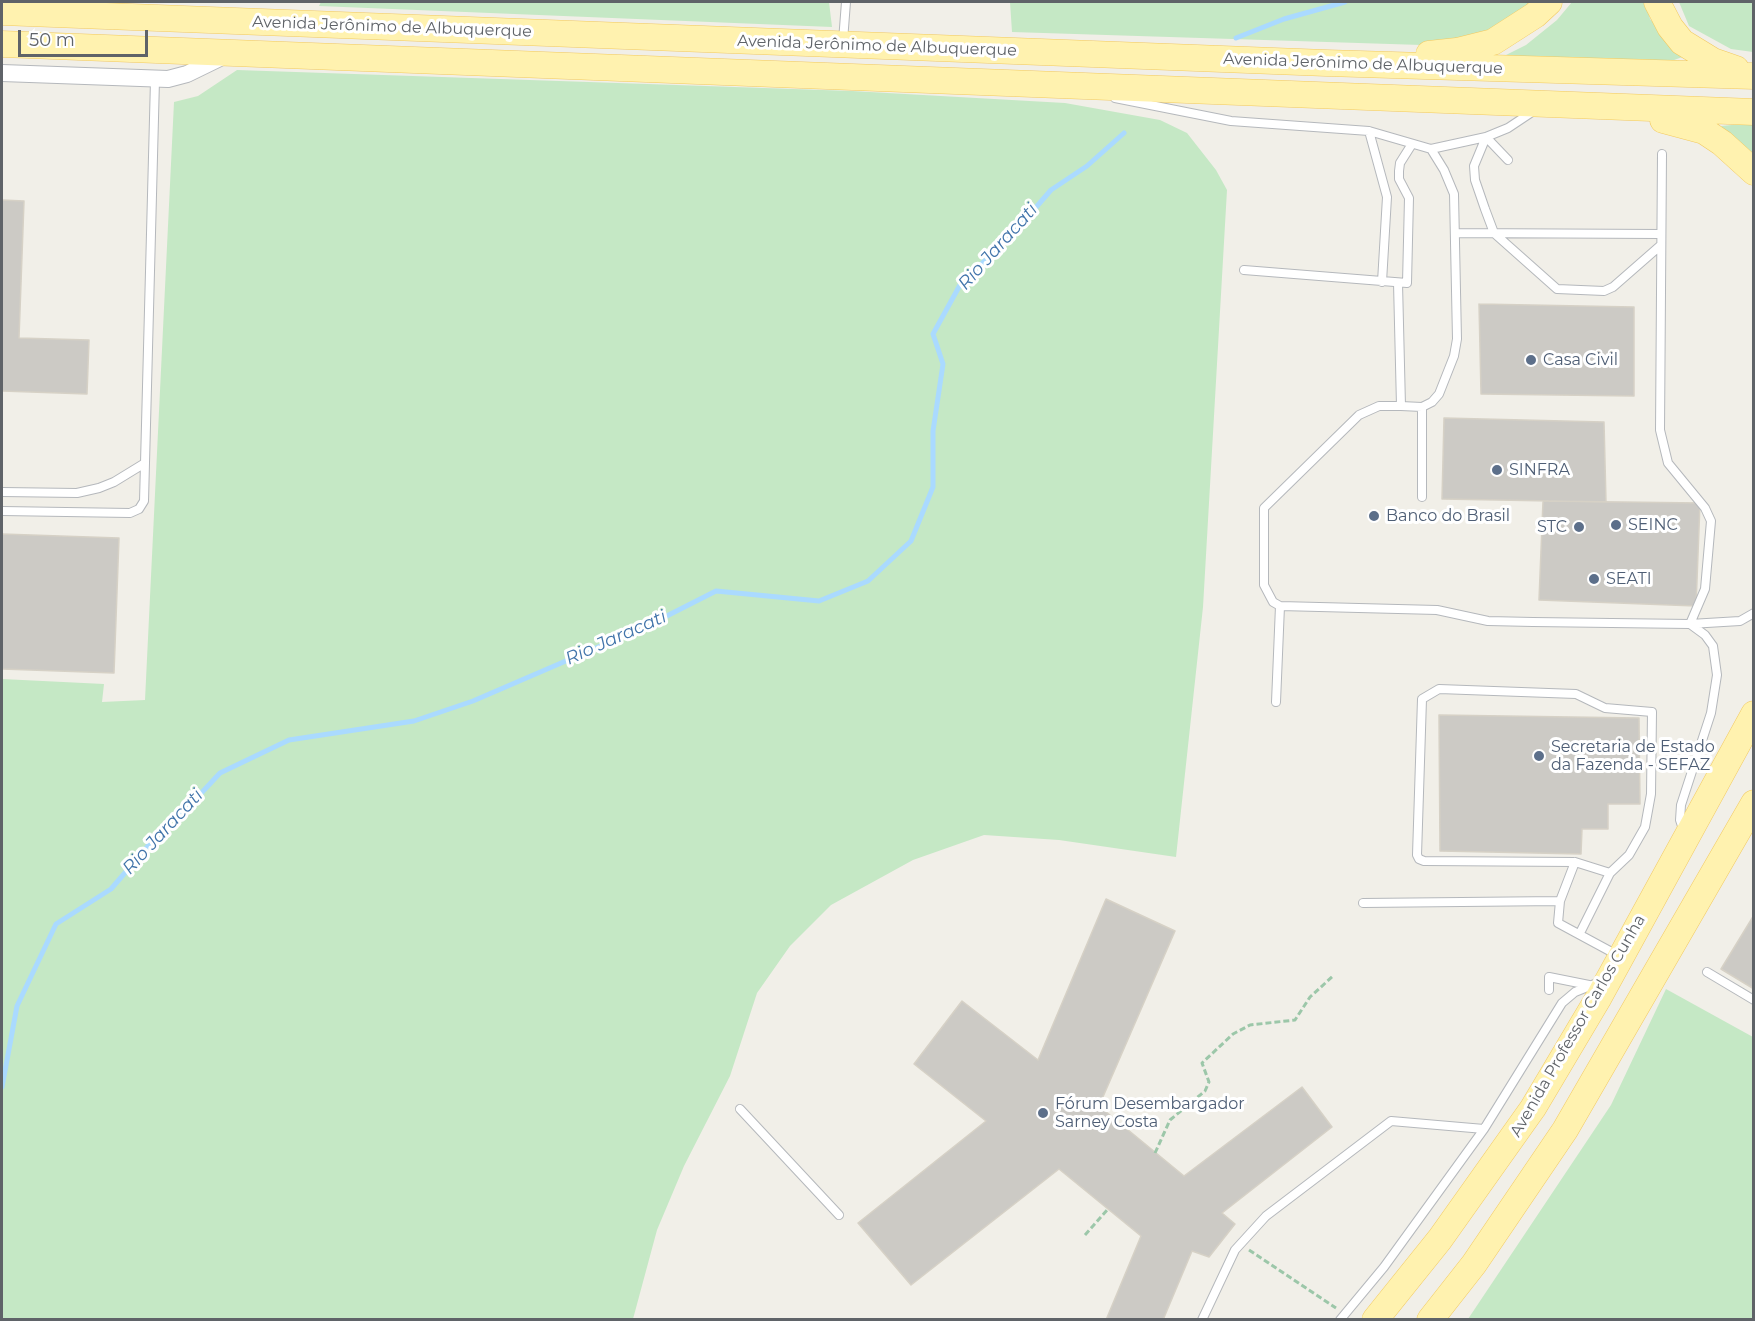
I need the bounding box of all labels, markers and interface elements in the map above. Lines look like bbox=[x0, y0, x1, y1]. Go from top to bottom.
street label: Avenida Jerônimo de Albuquerque bbox=[252, 13, 532, 41]
scale bar bbox=[21, 18, 152, 56]
text: 50 m bbox=[29, 29, 75, 51]
street label: Avenida Jerônimo de Albuquerque bbox=[737, 32, 1017, 60]
street label: Avenida Jerônimo de Albuquerque bbox=[1223, 50, 1503, 78]
water label: Rio Jaracati bbox=[954, 199, 1042, 295]
place label: Casa Civil bbox=[1543, 350, 1618, 370]
marker: Casa Civil bbox=[1524, 353, 1538, 367]
place label: SINFRA bbox=[1509, 460, 1570, 480]
marker: SINFRA bbox=[1490, 463, 1504, 477]
place label: Banco do Brasil bbox=[1386, 506, 1510, 526]
marker: Banco do Brasil bbox=[1367, 509, 1381, 523]
place label: SEINC bbox=[1628, 515, 1678, 535]
place label: STC bbox=[1537, 517, 1567, 537]
marker: SEINC bbox=[1609, 518, 1623, 532]
marker: STC bbox=[1572, 520, 1586, 534]
place label: SEATI bbox=[1606, 569, 1651, 589]
marker: SEATI bbox=[1587, 572, 1601, 586]
water label: Rio Jaracati bbox=[562, 606, 670, 670]
place label: Secretaria de Estado da Fazenda - SEFAZ bbox=[1551, 737, 1715, 775]
marker: Secretaria de Estado da Fazenda - SEFAZ bbox=[1532, 749, 1546, 763]
water label: Rio Jaracati bbox=[118, 785, 208, 879]
street label: Avenida Professor Carlos Cunha bbox=[1506, 911, 1650, 1141]
place label: Fórum Desembargador Sarney Costa bbox=[1055, 1094, 1245, 1132]
marker: Fórum Desembargador Sarney Costa bbox=[1036, 1106, 1050, 1120]

